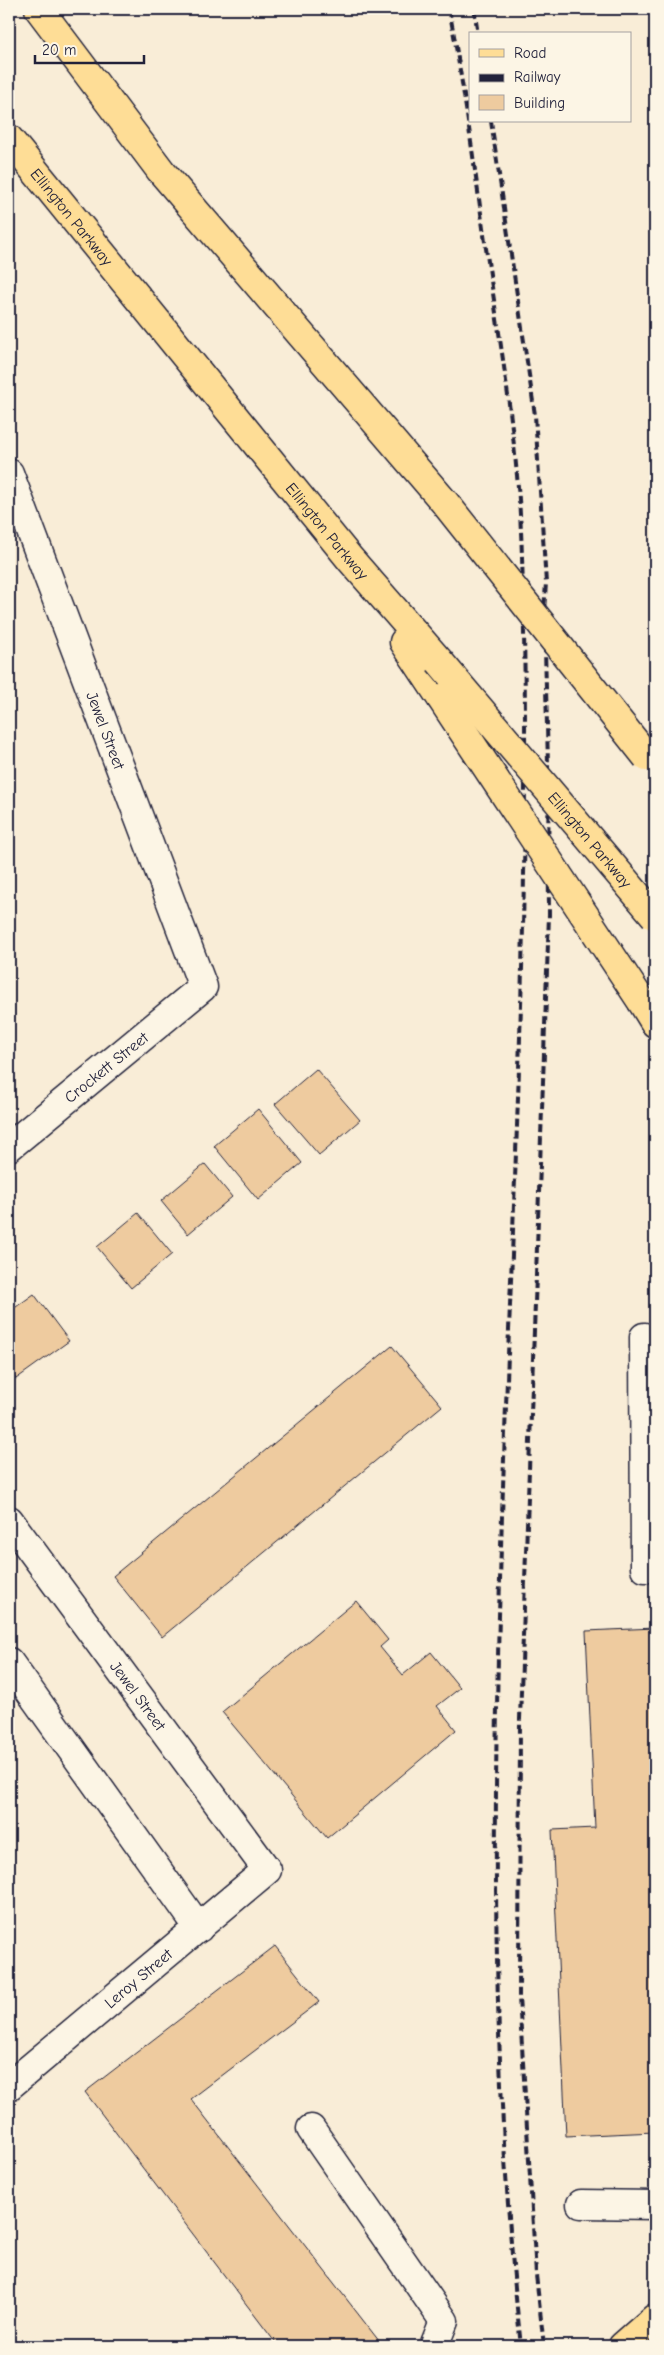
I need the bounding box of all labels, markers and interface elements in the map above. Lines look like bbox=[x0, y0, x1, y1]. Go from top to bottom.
scale bar bbox=[35, 32, 144, 64]
legend bbox=[469, 32, 632, 122]
text: 20 m bbox=[42, 41, 76, 59]
text: Road bbox=[514, 44, 546, 62]
text: Railway bbox=[514, 68, 561, 86]
text: Building bbox=[514, 94, 565, 112]
street label: Ellington Parkway bbox=[26, 165, 117, 270]
street label: Ellington Parkway bbox=[282, 479, 372, 584]
street label: Jewel Street bbox=[82, 689, 128, 772]
street label: Ellington Parkway bbox=[544, 789, 636, 892]
street label: Crockett Street bbox=[61, 1028, 152, 1107]
street label: Jewel Street bbox=[106, 1658, 169, 1735]
street label: Leroy Street bbox=[101, 1945, 176, 2012]

